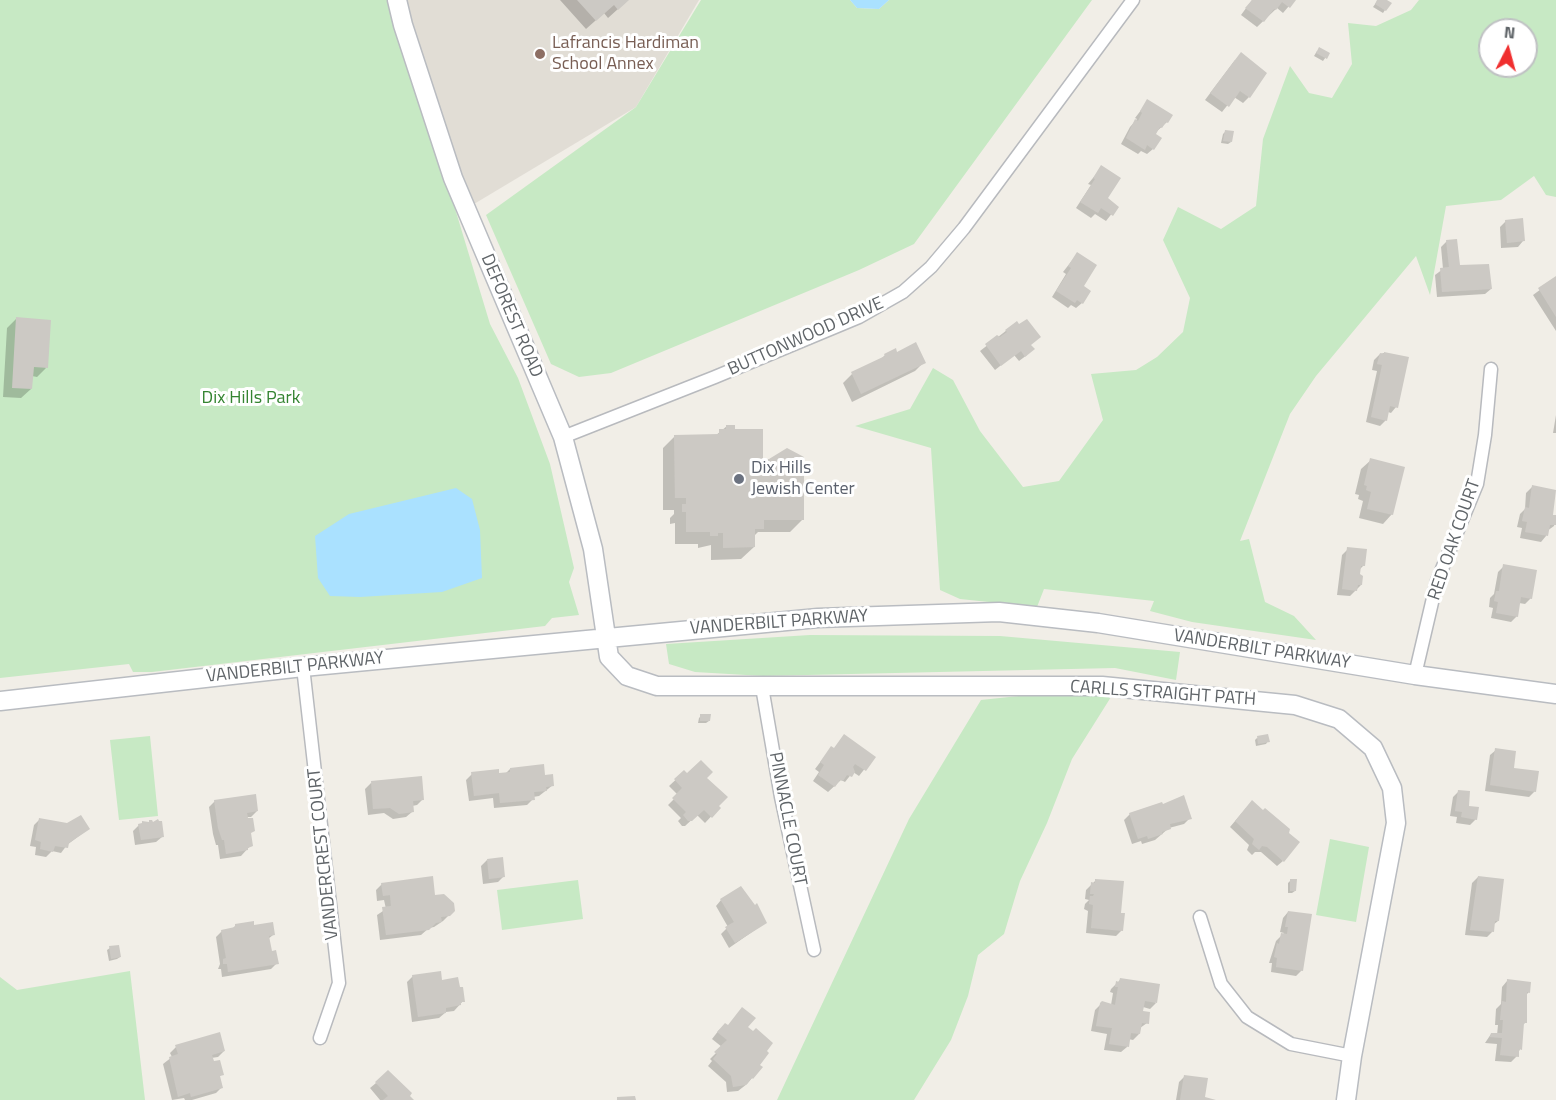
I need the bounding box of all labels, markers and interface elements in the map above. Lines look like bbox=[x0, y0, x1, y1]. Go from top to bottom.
north arrow bbox=[1478, 18, 1538, 78]
text: N bbox=[1503, 20, 1516, 45]
place label: Lafrancis Hardiman School Annex bbox=[552, 33, 699, 76]
marker: Lafrancis Hardiman School Annex bbox=[533, 47, 547, 61]
street label: DEFOREST ROAD bbox=[475, 251, 547, 381]
street label: BUTTONWOOD DRIVE bbox=[725, 293, 887, 381]
park label: Dix Hills Park bbox=[202, 388, 300, 410]
place label: Dix Hills Jewish Center bbox=[751, 458, 855, 500]
marker: Dix Hills Jewish Center bbox=[732, 472, 746, 486]
street label: RED OAK COURT bbox=[1424, 477, 1486, 603]
street label: VANDERBILT PARKWAY bbox=[689, 606, 869, 640]
street label: VANDERBILT PARKWAY bbox=[1172, 625, 1352, 675]
street label: VANDERBILT PARKWAY bbox=[205, 648, 385, 688]
street label: CARLLS STRAIGHT PATH bbox=[1069, 677, 1257, 711]
street label: PINNACLE COURT bbox=[763, 750, 811, 888]
street label: VANDERCREST COURT bbox=[304, 767, 344, 941]

